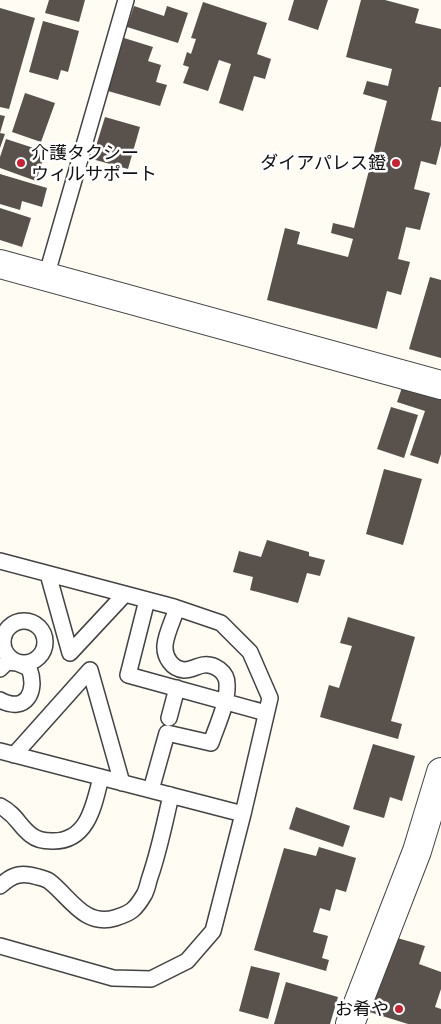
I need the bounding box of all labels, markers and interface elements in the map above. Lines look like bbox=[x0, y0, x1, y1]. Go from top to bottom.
place label: 介護タクシー ウィルサポート bbox=[31, 140, 157, 185]
place label: ダイアパレス鐙 bbox=[260, 150, 386, 174]
marker: 介護タクシー ウィルサポート bbox=[15, 157, 27, 169]
marker: ダイアパレス鐙 bbox=[390, 157, 402, 169]
place label: お肴や bbox=[335, 996, 389, 1020]
marker: お肴や bbox=[393, 1003, 405, 1015]

